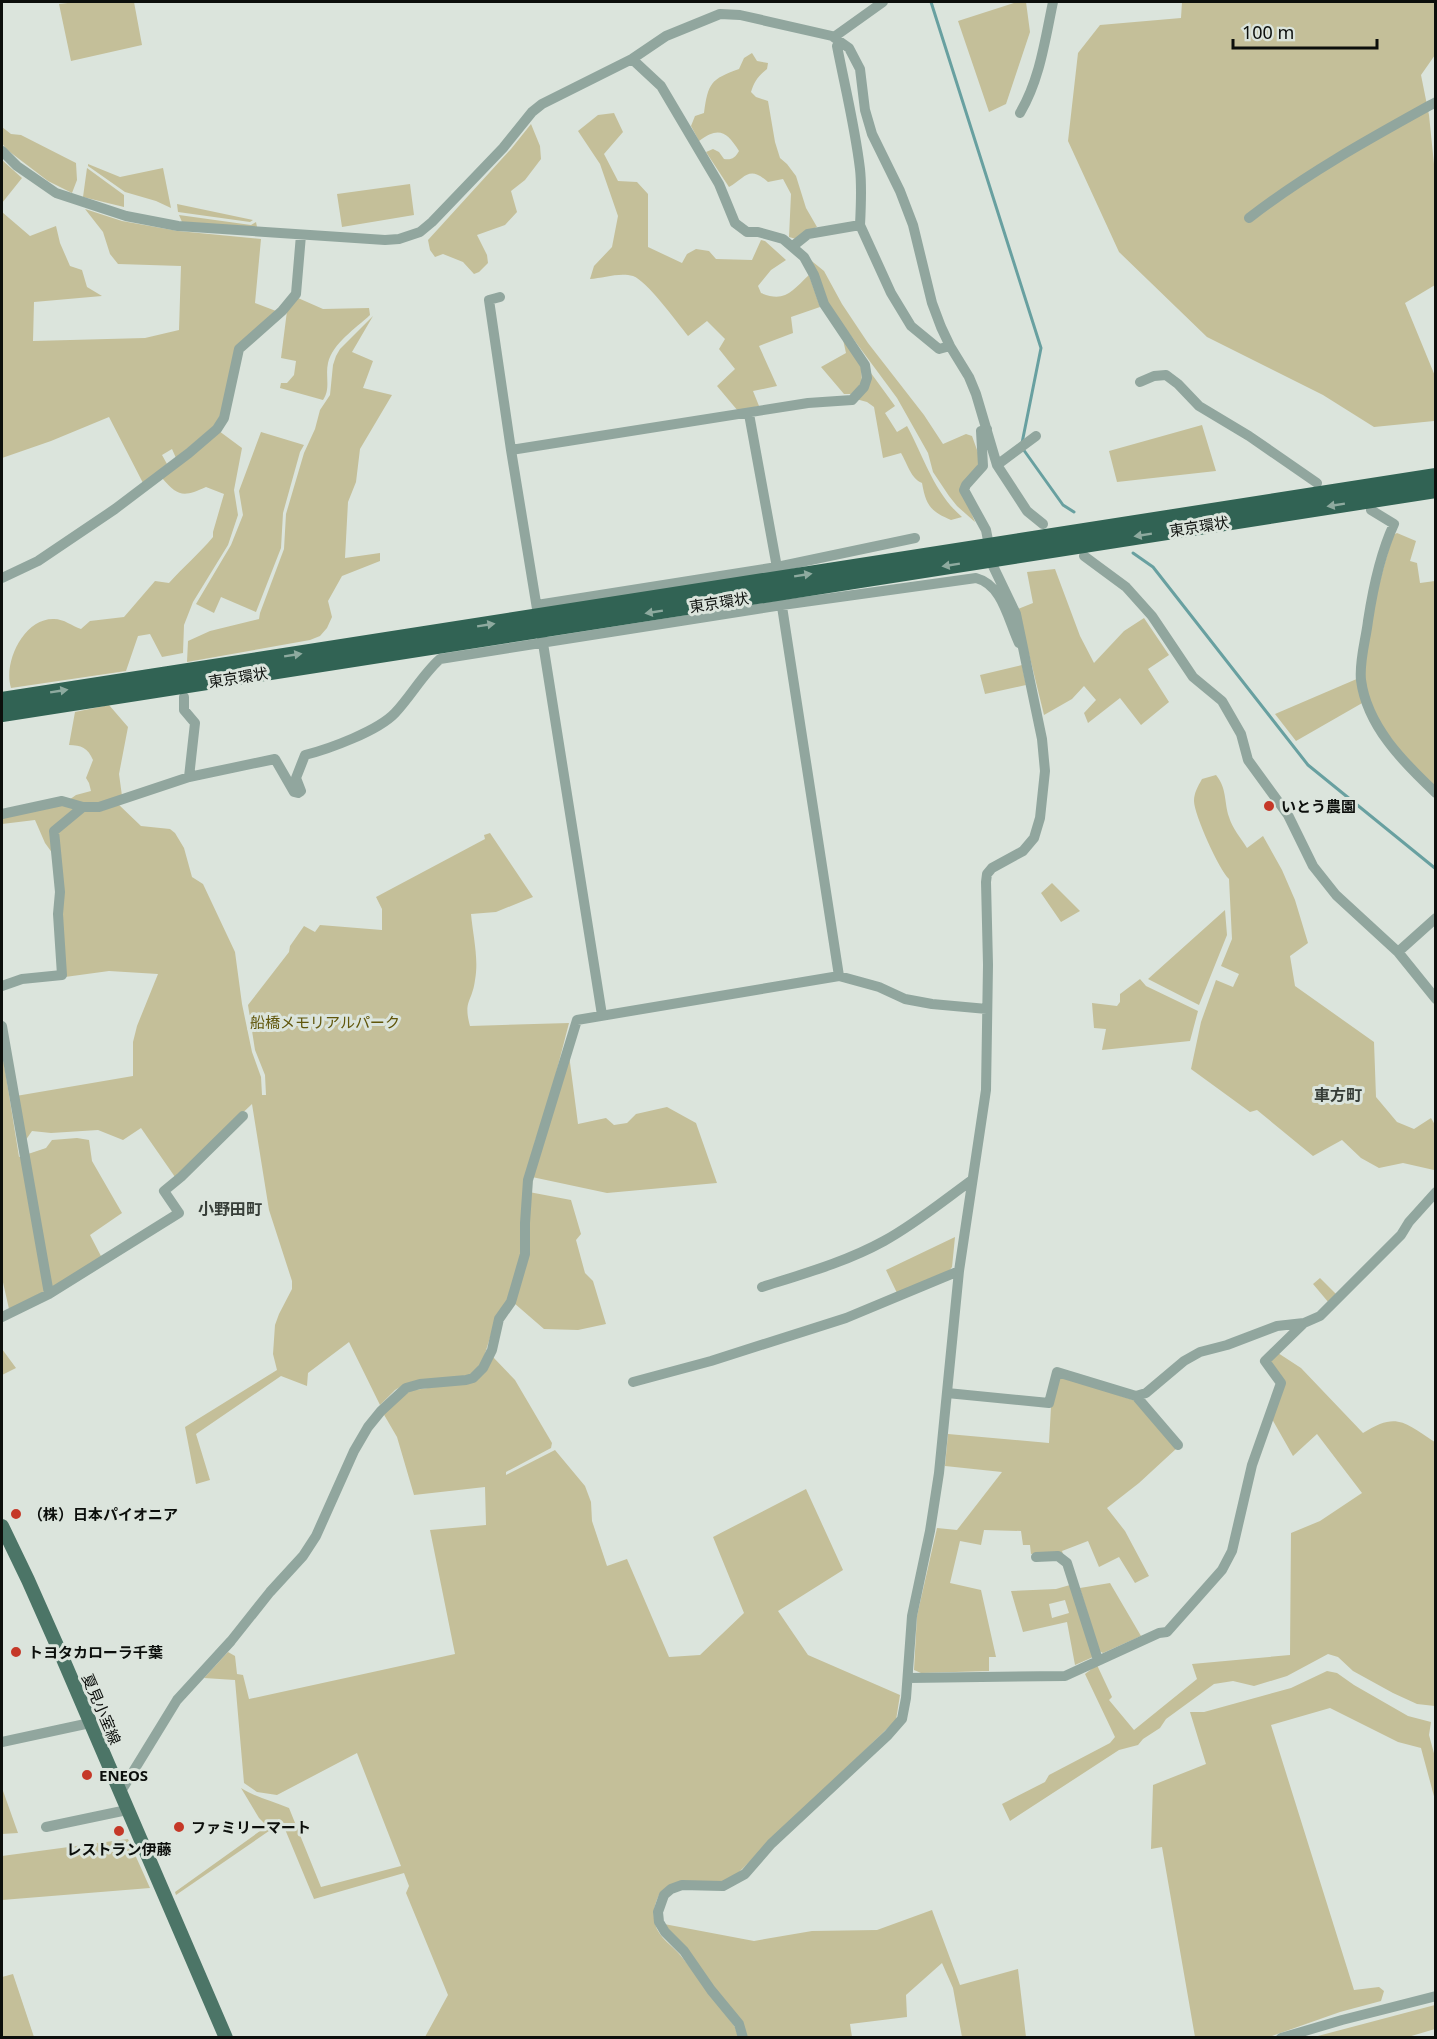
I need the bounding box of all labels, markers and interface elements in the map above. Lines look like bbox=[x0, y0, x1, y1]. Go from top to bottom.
scale bar bbox=[1233, 12, 1377, 50]
text: 100 m bbox=[1242, 20, 1294, 44]
one-way arrow bbox=[1327, 501, 1346, 510]
street label: 東京環状 bbox=[1168, 511, 1230, 541]
one-way arrow bbox=[1134, 530, 1153, 539]
one-way arrow bbox=[941, 560, 960, 569]
one-way arrow bbox=[794, 571, 813, 580]
street label: 東京環状 bbox=[688, 587, 750, 617]
one-way arrow bbox=[645, 607, 664, 616]
one-way arrow bbox=[477, 620, 496, 629]
one-way arrow bbox=[284, 650, 303, 659]
street label: 東京環状 bbox=[207, 662, 269, 692]
one-way arrow bbox=[50, 686, 69, 695]
place label: いとう農園 bbox=[1281, 796, 1356, 816]
marker: いとう農園 bbox=[1262, 799, 1276, 813]
park label: 船橋メモリアルパーク bbox=[250, 1012, 400, 1032]
district label: 車方町 bbox=[1314, 1084, 1362, 1106]
district label: 小野田町 bbox=[198, 1198, 262, 1220]
place label: （株）日本パイオニア bbox=[28, 1504, 178, 1524]
marker: （株）日本パイオニア bbox=[9, 1507, 23, 1521]
place label: トヨタカローラ千葉 bbox=[28, 1642, 163, 1662]
marker: トヨタカローラ千葉 bbox=[9, 1645, 23, 1659]
street label: 夏見小室線 bbox=[78, 1671, 126, 1747]
place label: ENEOS bbox=[99, 1765, 148, 1785]
marker: ENEOS bbox=[80, 1768, 94, 1782]
place label: ファミリーマート bbox=[191, 1817, 311, 1837]
marker: ファミリーマート bbox=[172, 1820, 186, 1834]
marker: レストラン伊藤 bbox=[112, 1824, 126, 1838]
place label: レストラン伊藤 bbox=[66, 1839, 172, 1859]

